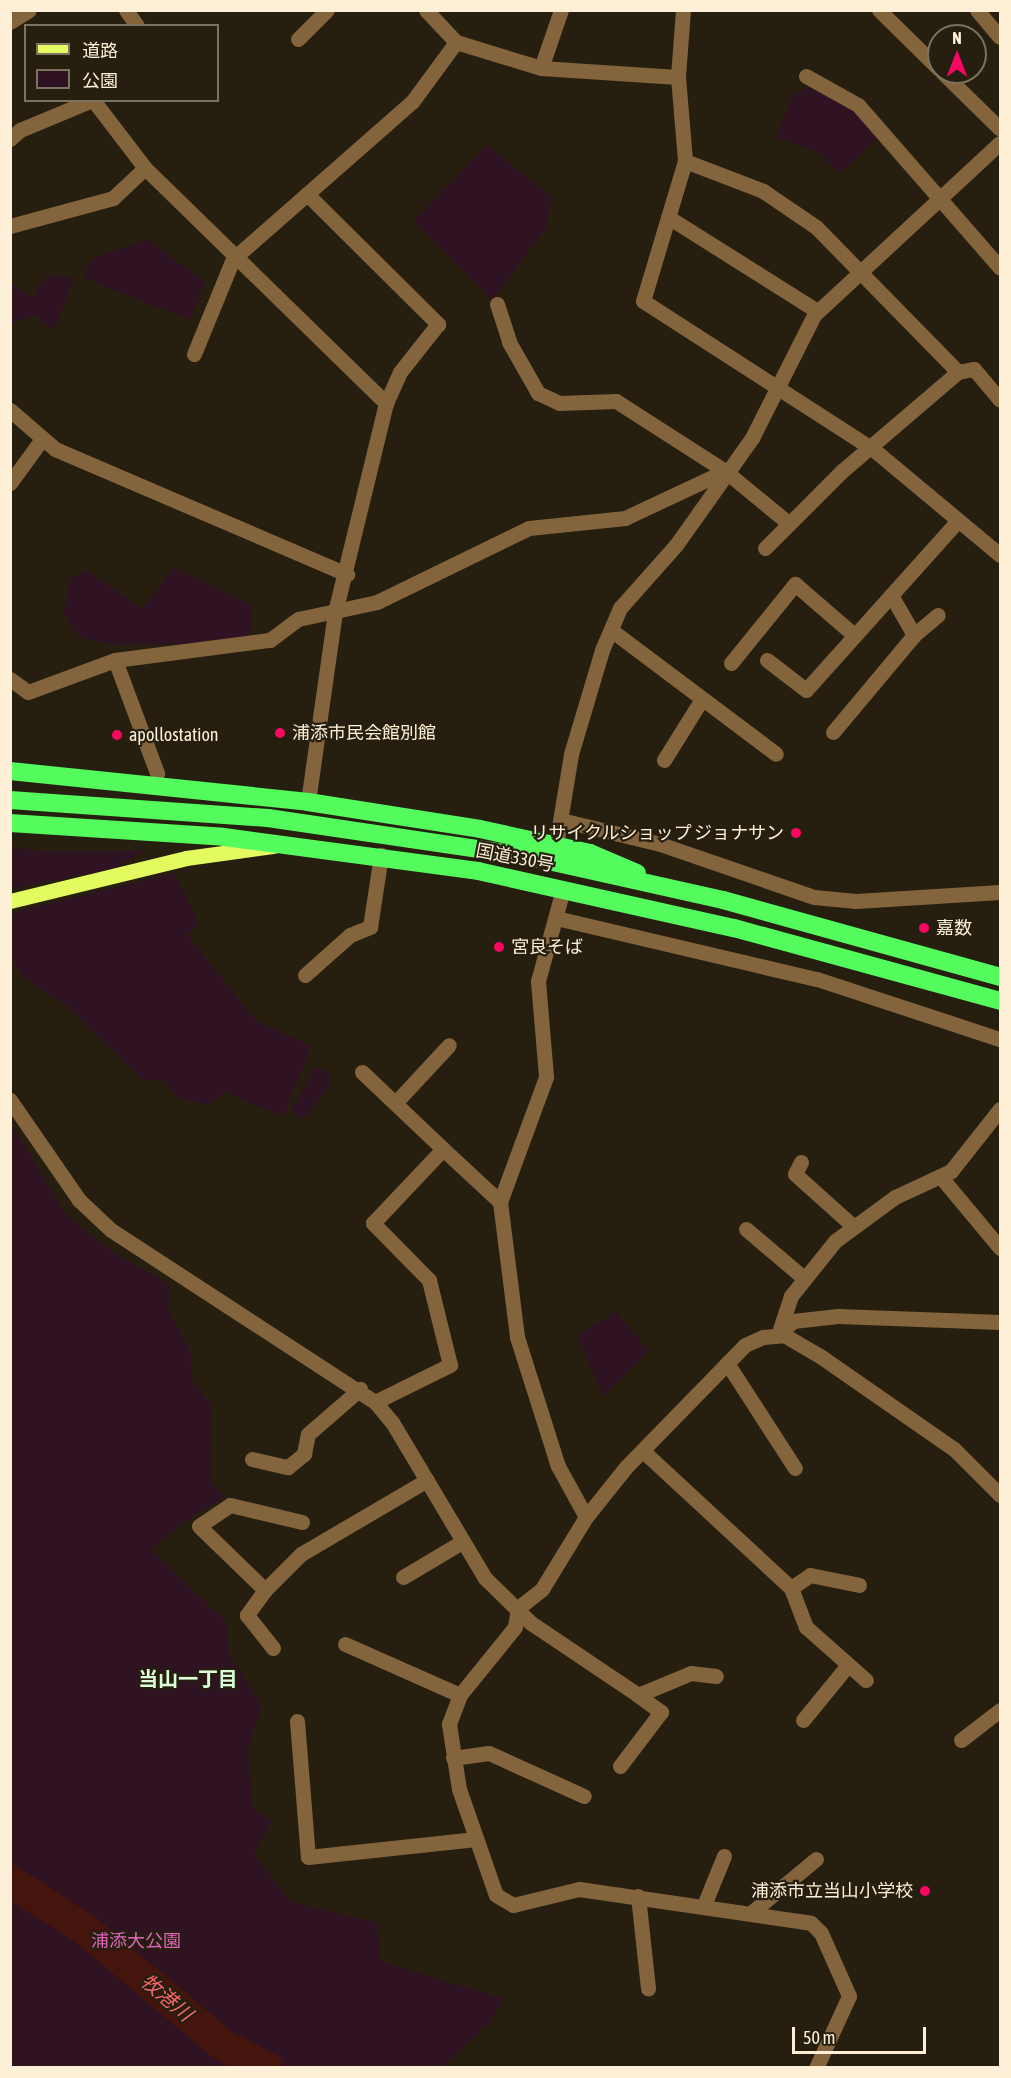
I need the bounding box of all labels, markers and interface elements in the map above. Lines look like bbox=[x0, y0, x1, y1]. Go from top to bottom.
legend bbox=[24, 24, 219, 102]
north arrow bbox=[927, 24, 987, 84]
text: N bbox=[952, 29, 962, 47]
text: 道路 bbox=[82, 40, 118, 61]
text: 公園 bbox=[82, 70, 118, 91]
place label: 浦添市民会館別館 bbox=[292, 722, 436, 744]
place label: apollostation bbox=[129, 724, 219, 746]
marker: 浦添市民会館別館 bbox=[273, 726, 287, 740]
marker: apollostation bbox=[110, 728, 124, 742]
place label: リサイクルショップ ジョナサン bbox=[530, 822, 784, 844]
marker: リサイクルショップ ジョナサン bbox=[789, 826, 803, 840]
street label: 国道330号 bbox=[474, 840, 556, 876]
place label: 嘉数 bbox=[936, 917, 972, 939]
marker: 嘉数 bbox=[917, 921, 931, 935]
place label: 宮良そば bbox=[511, 936, 583, 958]
marker: 宮良そば bbox=[492, 940, 506, 954]
district label: 当山一丁目 bbox=[138, 1666, 238, 1690]
place label: 浦添市立当山小学校 bbox=[751, 1880, 913, 1902]
marker: 浦添市立当山小学校 bbox=[918, 1884, 932, 1898]
park label: 浦添大公園 bbox=[91, 1930, 181, 1952]
water label: 牧港川 bbox=[136, 1969, 198, 2025]
scale bar bbox=[795, 2015, 928, 2053]
text: 50 m bbox=[803, 2027, 835, 2048]

